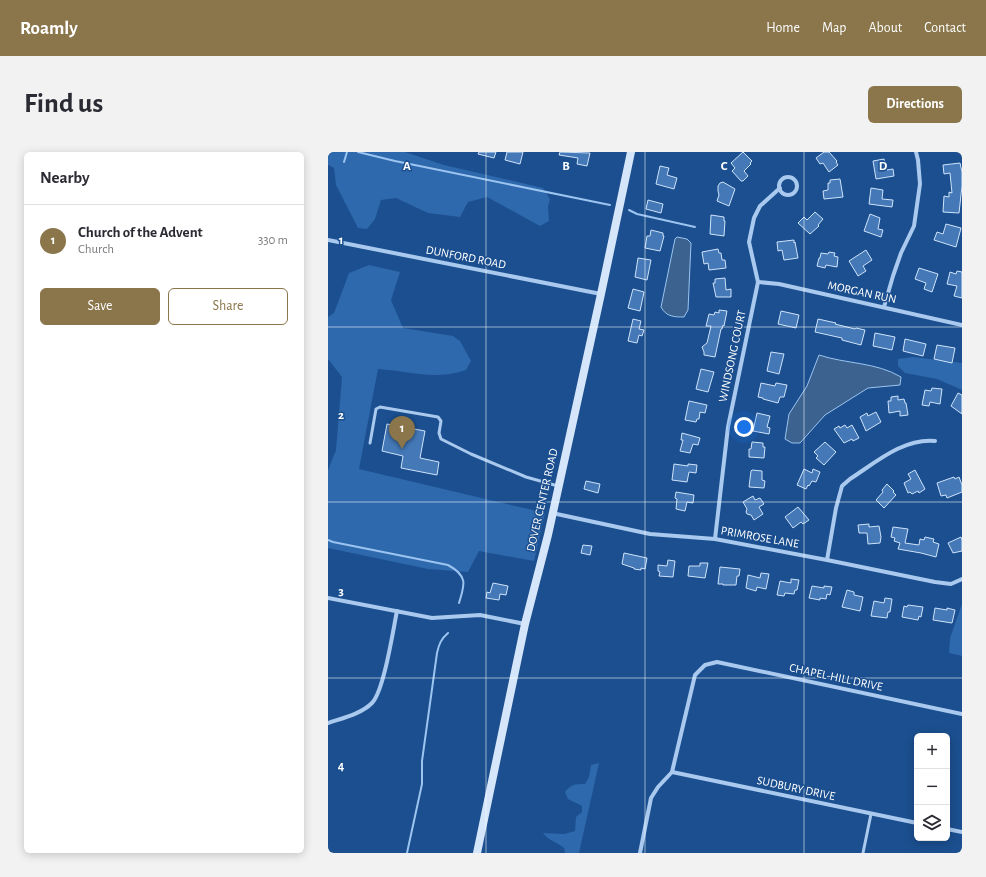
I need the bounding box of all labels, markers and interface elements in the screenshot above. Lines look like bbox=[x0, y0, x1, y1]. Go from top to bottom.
text: Roamly bbox=[20, 19, 78, 38]
text: Home bbox=[766, 21, 800, 35]
text: Map bbox=[822, 21, 846, 35]
text: About bbox=[868, 21, 902, 35]
text: Contact bbox=[924, 21, 966, 35]
button: Directions bbox=[868, 86, 962, 123]
text: Find us bbox=[24, 90, 103, 118]
text: A bbox=[403, 160, 411, 173]
text: B bbox=[562, 160, 570, 173]
text: C bbox=[721, 160, 728, 173]
text: D bbox=[879, 160, 888, 173]
text: Nearby bbox=[40, 169, 90, 186]
text: Church of the Advent bbox=[78, 225, 203, 240]
text: 1 bbox=[51, 234, 55, 247]
text: 330 m bbox=[258, 234, 288, 247]
text: 1 bbox=[339, 234, 343, 247]
text: Church bbox=[78, 243, 114, 256]
street label: DUNFORD ROAD bbox=[425, 243, 507, 271]
street label: MORGAN RUN bbox=[826, 279, 898, 305]
button: Save bbox=[40, 288, 160, 325]
button: Share bbox=[168, 288, 288, 325]
street label: WINDSONG COURT bbox=[716, 309, 748, 403]
text: 2 bbox=[338, 409, 344, 422]
pin: 1 bbox=[389, 416, 415, 449]
your location bbox=[734, 417, 754, 437]
street label: DOVER CENTER ROAD bbox=[524, 447, 560, 553]
street label: PRIMROSE LANE bbox=[720, 524, 800, 550]
text: 3 bbox=[338, 585, 344, 598]
street label: CHAPEL-HILL DRIVE bbox=[788, 661, 884, 693]
map controls bbox=[914, 733, 950, 841]
button: + bbox=[914, 733, 950, 769]
text: 4 bbox=[338, 760, 345, 773]
button: − bbox=[914, 769, 950, 805]
street label: SUDBURY DRIVE bbox=[756, 774, 836, 802]
button: layers bbox=[914, 805, 950, 841]

